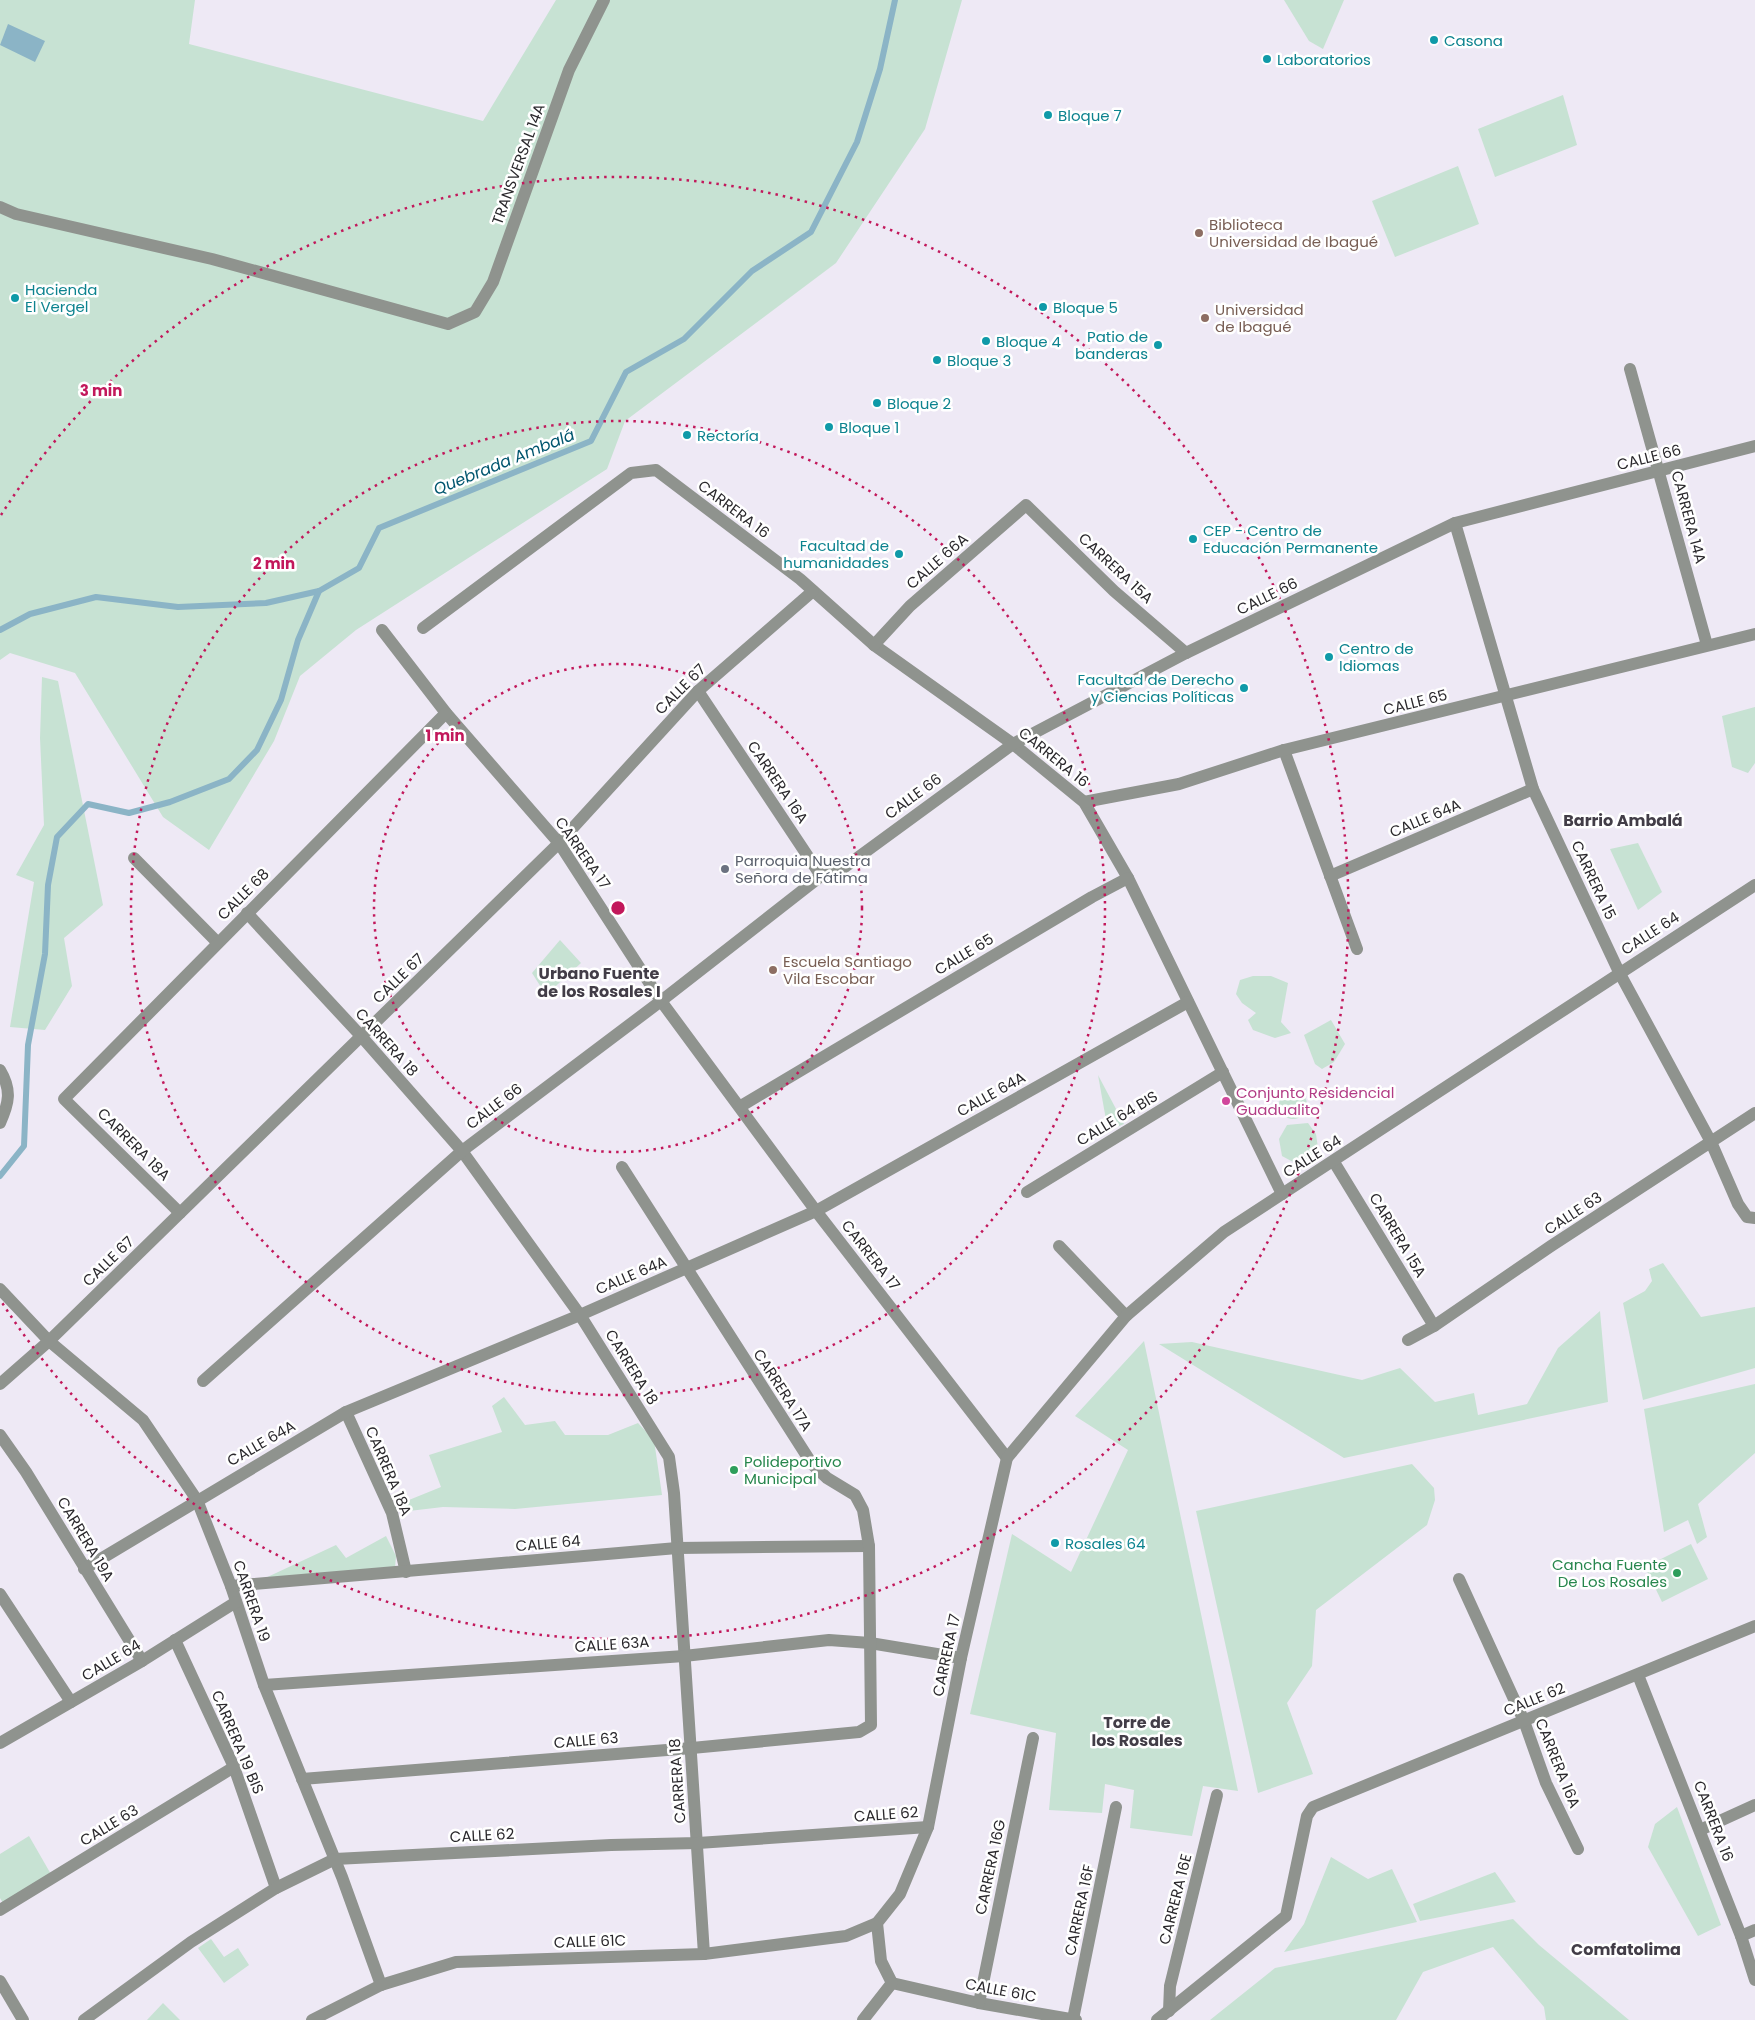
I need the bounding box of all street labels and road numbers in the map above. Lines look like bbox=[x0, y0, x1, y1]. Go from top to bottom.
street label: TRANSVERSAL 14A bbox=[486, 101, 550, 227]
street label: CALLE 66 bbox=[1615, 439, 1683, 475]
street label: CARRERA 14A bbox=[1667, 468, 1711, 566]
street label: CARRERA 16 bbox=[694, 475, 774, 543]
street label: CALLE 66A bbox=[902, 528, 972, 594]
street label: CARRERA 15A bbox=[1074, 528, 1158, 608]
street label: CALLE 66 bbox=[1233, 572, 1301, 620]
street label: CALLE 67 bbox=[650, 659, 710, 719]
street label: CALLE 65 bbox=[1381, 684, 1449, 720]
street label: CARRERA 16 bbox=[1014, 722, 1094, 792]
street label: CARRERA 16A bbox=[743, 737, 813, 827]
street label: CALLE 66 bbox=[880, 768, 946, 824]
street label: CALLE 64A bbox=[1386, 794, 1464, 842]
street label: CARRERA 17 bbox=[550, 813, 616, 893]
street label: CARRERA 15 bbox=[1567, 837, 1621, 923]
street label: CALLE 68 bbox=[212, 863, 274, 925]
street label: CALLE 64 bbox=[1617, 906, 1683, 960]
street label: CALLE 65 bbox=[931, 928, 997, 980]
street label: CALLE 67 bbox=[368, 948, 428, 1008]
street label: CARRERA 18 bbox=[351, 1003, 423, 1081]
street label: CALLE 64A bbox=[953, 1067, 1029, 1121]
street label: CALLE 66 bbox=[462, 1078, 526, 1134]
street label: CALLE 64 BIS bbox=[1073, 1086, 1161, 1150]
street label: CARRERA 18A bbox=[93, 1103, 175, 1185]
street label: CALLE 64 bbox=[1279, 1130, 1345, 1182]
street label: CALLE 63 bbox=[1540, 1187, 1606, 1239]
street label: CARRERA 15A bbox=[1364, 1189, 1432, 1281]
street label: CARRERA 17 bbox=[837, 1215, 905, 1295]
street label: CALLE 67 bbox=[78, 1231, 138, 1291]
street label: CALLE 64A bbox=[592, 1251, 670, 1299]
street label: CARRERA 18 bbox=[601, 1325, 663, 1409]
street label: CARRERA 17A bbox=[749, 1345, 817, 1435]
street label: CALLE 64A bbox=[223, 1415, 299, 1471]
street label: CARRERA 18A bbox=[361, 1423, 417, 1519]
street label: CARRERA 19A bbox=[52, 1493, 120, 1585]
street label: CALLE 64 bbox=[515, 1530, 581, 1556]
street label: CARRERA 19 bbox=[228, 1557, 276, 1645]
street label: CARRERA 17 bbox=[927, 1612, 965, 1698]
street label: CALLE 63A bbox=[574, 1631, 650, 1657]
street label: CALLE 64 bbox=[78, 1634, 144, 1686]
street label: CALLE 62 bbox=[1500, 1677, 1568, 1721]
street label: CARRERA 19 BIS bbox=[207, 1687, 269, 1797]
street label: CARRERA 16A bbox=[1530, 1715, 1586, 1811]
street label: CALLE 63 bbox=[553, 1727, 619, 1753]
street label: CARRERA 18 bbox=[664, 1738, 690, 1824]
street label: CARRERA 16 bbox=[1689, 1777, 1739, 1865]
street label: CALLE 63 bbox=[76, 1799, 142, 1851]
street label: CALLE 62 bbox=[853, 1801, 919, 1827]
street label: CARRERA 16G bbox=[970, 1817, 1010, 1917]
street label: CALLE 62 bbox=[449, 1823, 515, 1847]
street label: CARRERA 16E bbox=[1154, 1851, 1196, 1947]
street label: CARRERA 16F bbox=[1059, 1862, 1099, 1958]
street label: CALLE 61C bbox=[554, 1929, 626, 1953]
street label: CALLE 61C bbox=[964, 1973, 1038, 2007]

